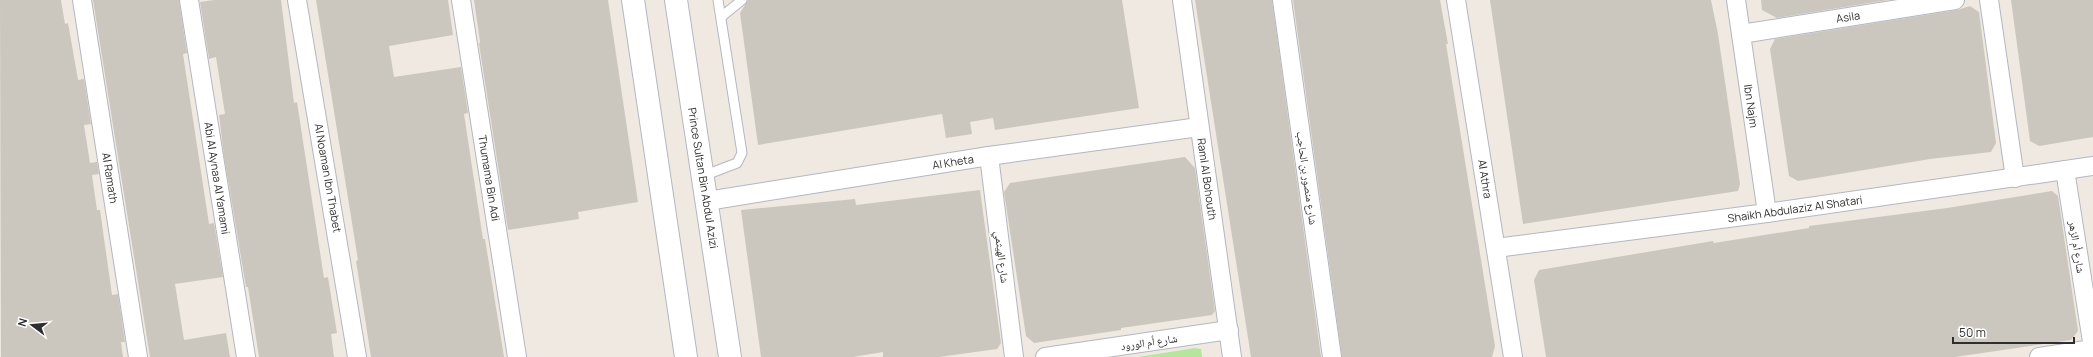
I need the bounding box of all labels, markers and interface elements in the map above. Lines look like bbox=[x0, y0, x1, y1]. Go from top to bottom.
street label: Asila bbox=[1835, 7, 1861, 26]
street label: Ibn Najm bbox=[1741, 83, 1762, 129]
street label: Prince Sultan Bin Abdul Azizi bbox=[685, 106, 722, 249]
street label: Abi Al Aynaa Al Yamami bbox=[201, 121, 234, 235]
street label: Al Noaman Ibn Thabet bbox=[312, 122, 345, 234]
street label: شارع منصور بن الحاجب bbox=[1294, 130, 1321, 226]
street label: Thumama Bin Adi bbox=[475, 134, 504, 222]
street label: Raml Al Bohouth bbox=[1194, 137, 1221, 221]
street label: Al Ramath bbox=[99, 151, 122, 204]
street label: Al Kheta bbox=[931, 151, 975, 172]
street label: Al Athra bbox=[1475, 158, 1496, 200]
street label: Shaikh Abdulaziz Al Shatari bbox=[1727, 192, 1863, 225]
street label: شارع أم الزهر bbox=[2066, 219, 2089, 274]
street label: شارع الهيثمي bbox=[990, 230, 1013, 284]
north arrow bbox=[12, 305, 52, 345]
text: N bbox=[14, 316, 30, 328]
scale bar bbox=[1953, 319, 2074, 345]
text: 50 m bbox=[1959, 324, 1986, 341]
street label: شارع أم الورود bbox=[1119, 330, 1178, 353]

